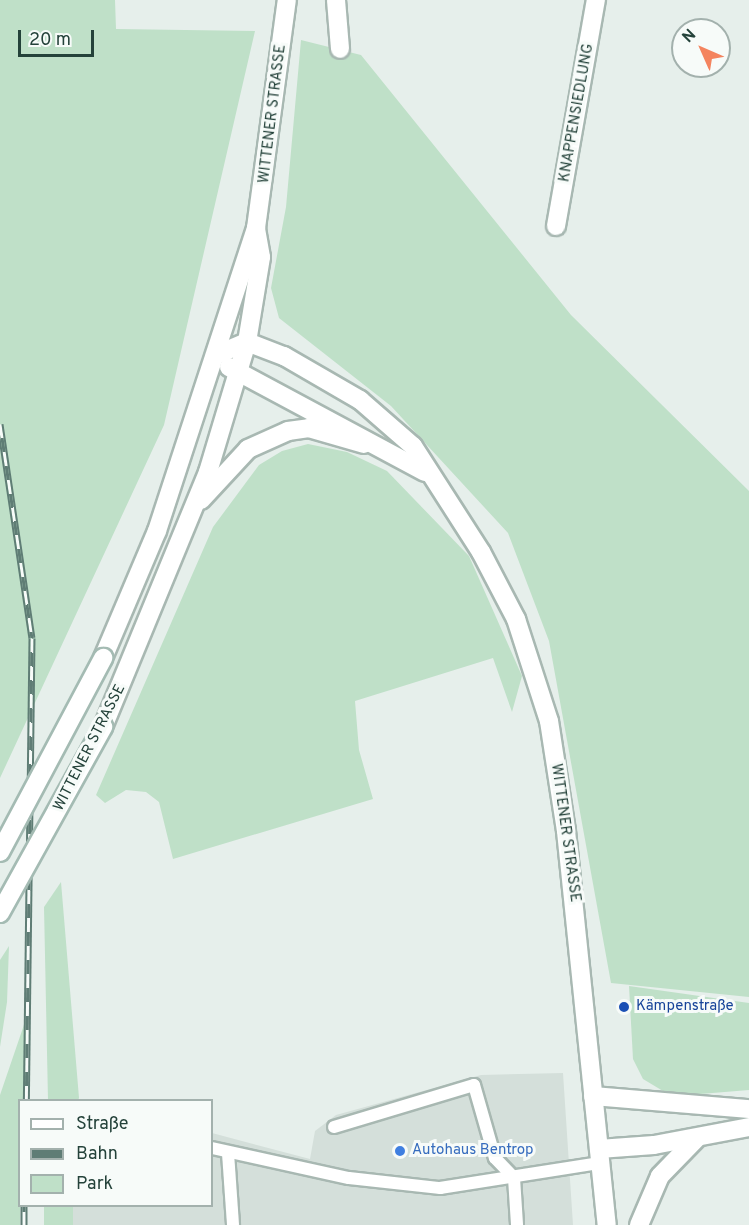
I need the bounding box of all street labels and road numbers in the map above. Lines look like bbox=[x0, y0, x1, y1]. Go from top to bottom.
street label: KNAPPENSIEDLUNG bbox=[556, 42, 598, 184]
street label: WITTENER STRASSE bbox=[256, 44, 290, 184]
street label: WITTENER STRASSE bbox=[50, 682, 130, 814]
street label: WITTENER STRASSE bbox=[546, 763, 584, 903]

